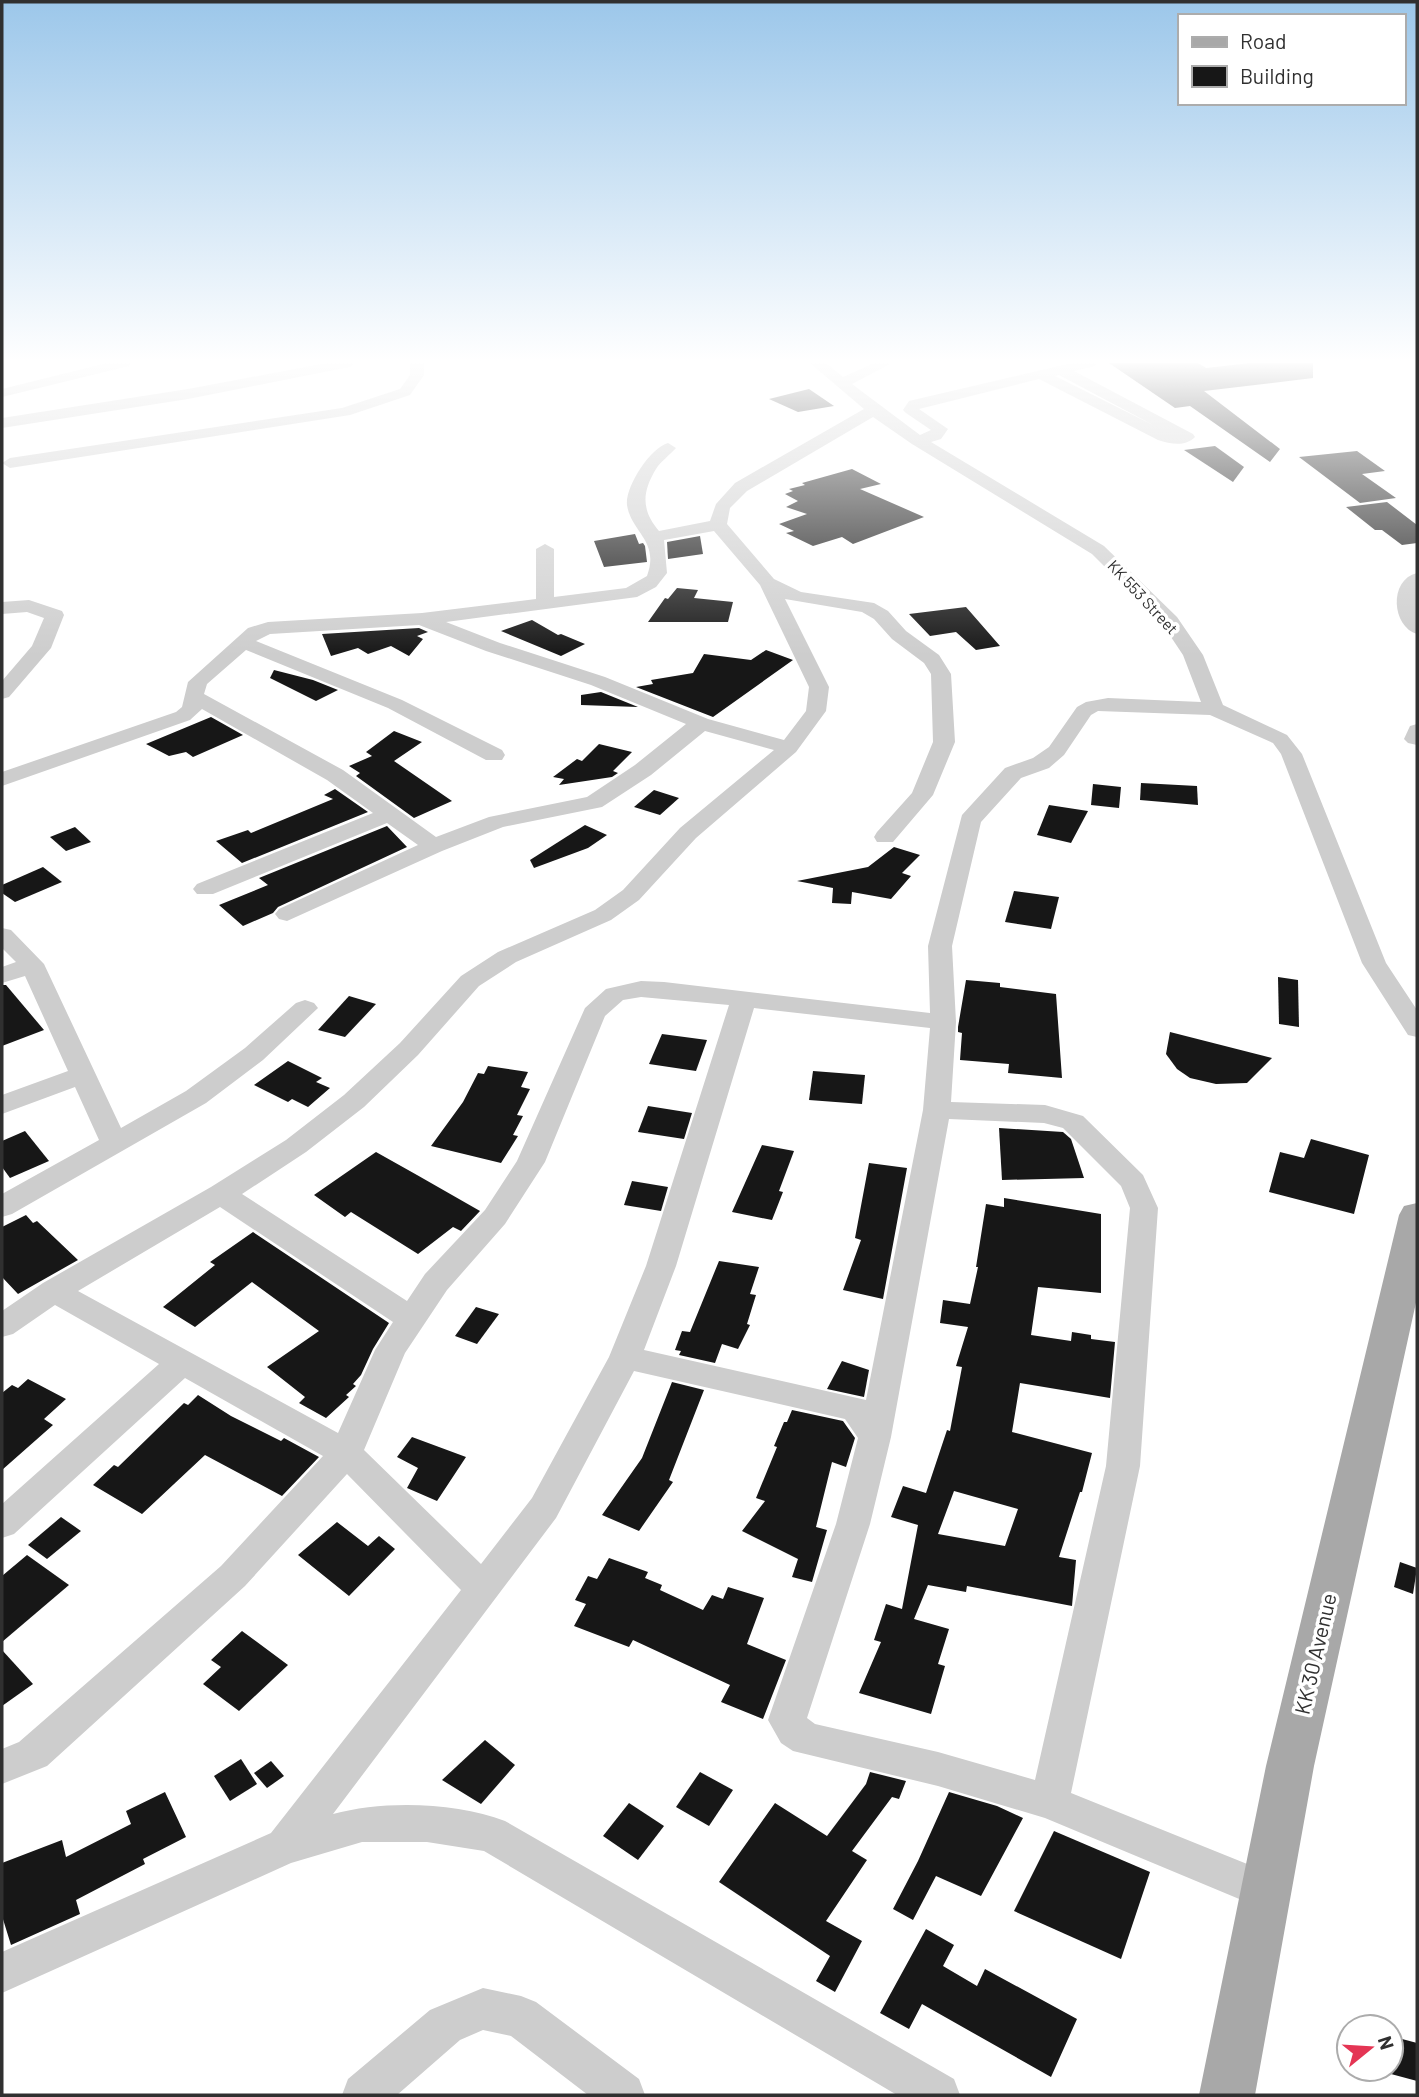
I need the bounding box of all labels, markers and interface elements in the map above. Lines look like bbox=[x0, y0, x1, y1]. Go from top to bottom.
legend bbox=[1178, 14, 1405, 105]
text: Road bbox=[1240, 28, 1286, 53]
text: Building bbox=[1240, 63, 1314, 88]
street label: KK 553 Street bbox=[1104, 556, 1182, 638]
street label: KK 30 Avenue bbox=[1288, 1591, 1341, 1717]
north arrow bbox=[1335, 2013, 1405, 2083]
text: N bbox=[1374, 2033, 1400, 2052]

